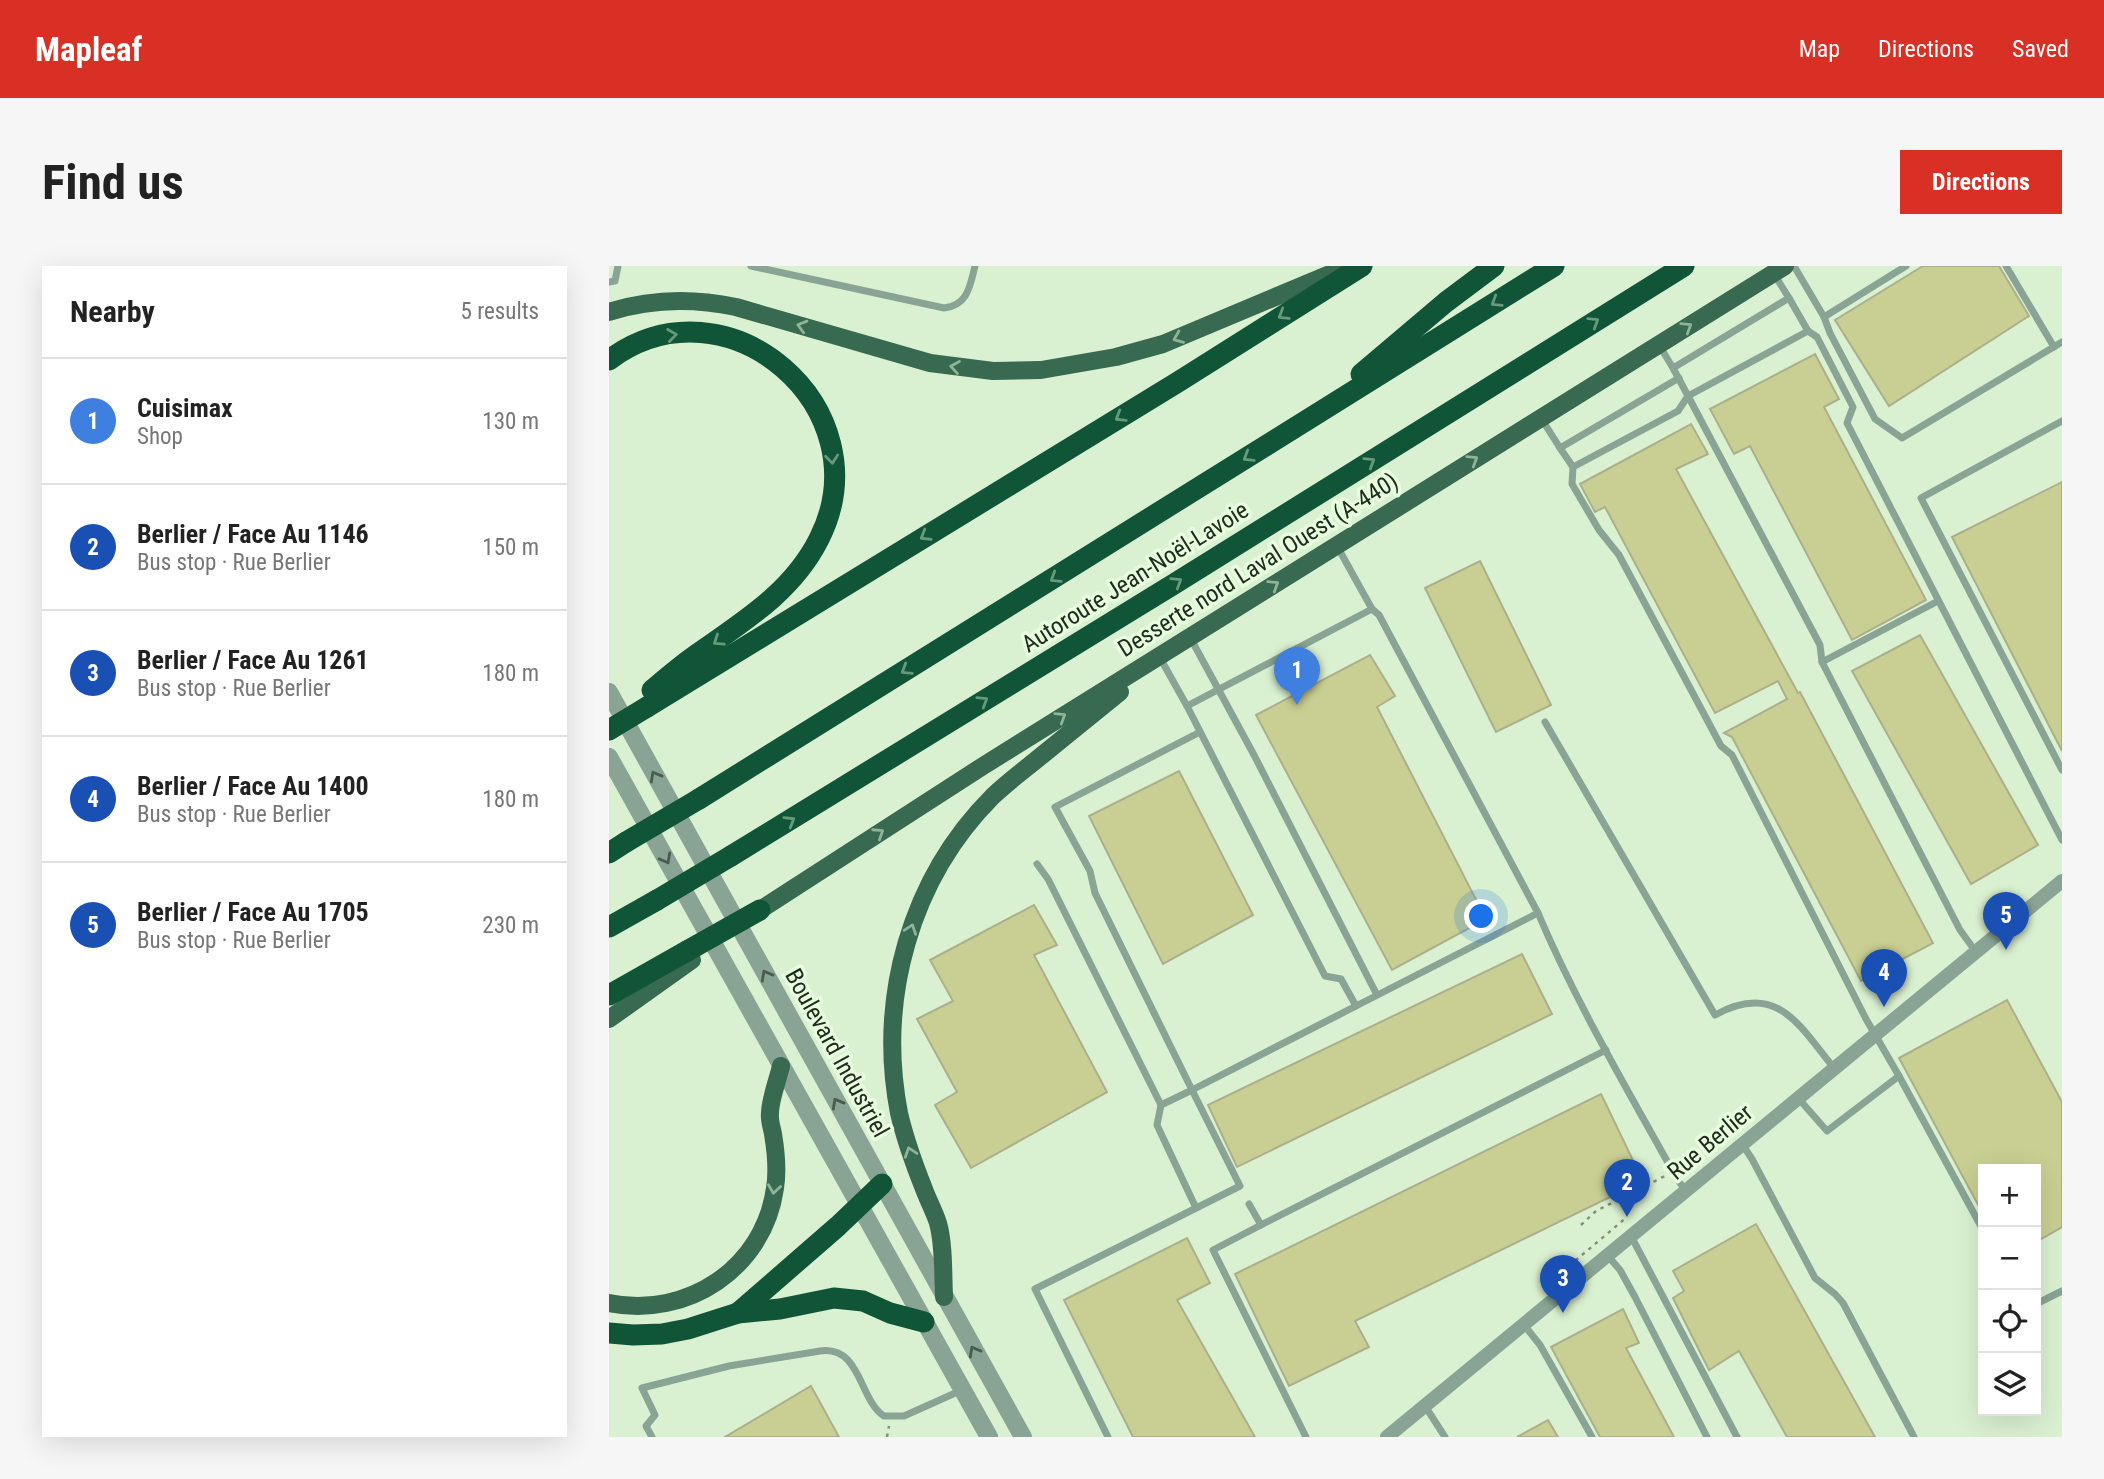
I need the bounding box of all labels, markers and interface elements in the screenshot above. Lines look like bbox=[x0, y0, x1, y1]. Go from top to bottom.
text: Mapleaf bbox=[35, 30, 142, 69]
text: Map bbox=[1799, 35, 1840, 63]
text: Directions bbox=[1878, 35, 1974, 63]
text: Saved bbox=[2012, 35, 2069, 63]
button: Directions bbox=[1900, 150, 2062, 214]
text: Find us bbox=[42, 154, 184, 211]
text: Nearby bbox=[70, 294, 155, 329]
one-way arrow bbox=[1491, 294, 1504, 307]
text: 5 results bbox=[461, 298, 539, 325]
one-way arrow bbox=[1278, 307, 1291, 320]
one-way arrow bbox=[1586, 318, 1599, 331]
one-way arrow bbox=[797, 320, 809, 335]
one-way arrow bbox=[1679, 323, 1692, 336]
one-way arrow bbox=[666, 328, 677, 343]
one-way arrow bbox=[1173, 329, 1185, 343]
one-way arrow bbox=[949, 360, 961, 375]
text: Cuisimax bbox=[137, 393, 233, 423]
text: 1 bbox=[87, 408, 99, 435]
text: 130 m bbox=[482, 408, 539, 435]
one-way arrow bbox=[1114, 409, 1127, 422]
text: Shop bbox=[137, 423, 183, 450]
one-way arrow bbox=[1243, 449, 1256, 462]
one-way arrow bbox=[824, 454, 839, 465]
one-way arrow bbox=[1465, 456, 1478, 469]
one-way arrow bbox=[1362, 457, 1375, 470]
street label: Desserte nord Laval Ouest (A-440) bbox=[1113, 467, 1403, 663]
street label: Autoroute Jean-Noël-Lavoie bbox=[1016, 496, 1254, 658]
text: Berlier / Face Au 1146 bbox=[137, 519, 369, 549]
one-way arrow bbox=[920, 527, 933, 540]
text: 2 bbox=[87, 534, 99, 561]
text: 150 m bbox=[482, 534, 539, 561]
text: Bus stop · Rue Berlier bbox=[137, 549, 331, 576]
one-way arrow bbox=[1050, 569, 1063, 582]
one-way arrow bbox=[1169, 578, 1182, 591]
one-way arrow bbox=[1266, 580, 1279, 593]
one-way arrow bbox=[713, 632, 726, 645]
text: Berlier / Face Au 1261 bbox=[137, 645, 369, 675]
pin: 1 bbox=[1274, 647, 1320, 705]
text: 3 bbox=[87, 660, 99, 687]
text: 180 m bbox=[482, 660, 539, 687]
one-way arrow bbox=[900, 662, 913, 675]
text: Bus stop · Rue Berlier bbox=[137, 675, 331, 702]
one-way arrow bbox=[976, 697, 989, 710]
one-way arrow bbox=[1054, 713, 1067, 726]
text: Berlier / Face Au 1400 bbox=[137, 771, 369, 801]
one-way arrow bbox=[650, 771, 664, 783]
text: 4 bbox=[87, 786, 99, 813]
text: 180 m bbox=[482, 786, 539, 813]
text: Bus stop · Rue Berlier bbox=[137, 801, 331, 828]
one-way arrow bbox=[782, 816, 795, 829]
one-way arrow bbox=[871, 829, 884, 842]
one-way arrow bbox=[658, 852, 671, 865]
pin: 5 bbox=[1983, 892, 2029, 950]
text: Berlier / Face Au 1705 bbox=[137, 897, 369, 927]
your location bbox=[1464, 899, 1498, 933]
text: 5 bbox=[87, 912, 99, 939]
text: 230 m bbox=[482, 912, 539, 939]
one-way arrow bbox=[903, 923, 917, 935]
text: Bus stop · Rue Berlier bbox=[137, 927, 331, 954]
pin: 4 bbox=[1861, 949, 1907, 1007]
street label: Boulevard Industriel bbox=[779, 964, 895, 1142]
one-way arrow bbox=[761, 970, 774, 982]
one-way arrow bbox=[832, 1097, 845, 1110]
street label: Rue Berlier bbox=[1662, 1098, 1758, 1186]
one-way arrow bbox=[904, 1146, 918, 1159]
pin: 2 bbox=[1604, 1159, 1650, 1217]
map controls bbox=[1978, 1164, 2041, 1416]
button: + bbox=[1978, 1164, 2041, 1227]
one-way arrow bbox=[767, 1183, 782, 1194]
button: − bbox=[1978, 1227, 2041, 1290]
pin: 3 bbox=[1540, 1255, 1586, 1313]
button: locate bbox=[1978, 1290, 2041, 1353]
one-way arrow bbox=[969, 1345, 982, 1358]
button: layers bbox=[1978, 1353, 2041, 1416]

